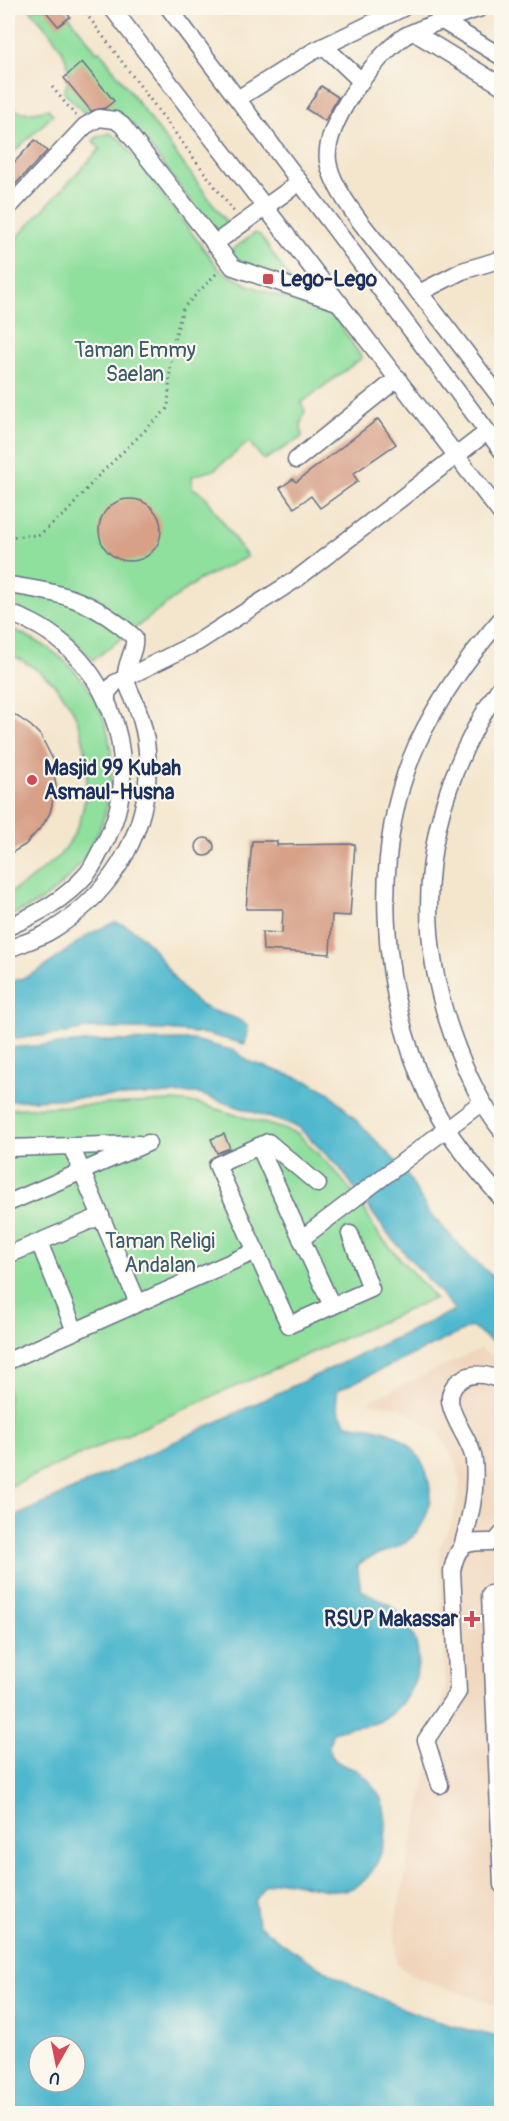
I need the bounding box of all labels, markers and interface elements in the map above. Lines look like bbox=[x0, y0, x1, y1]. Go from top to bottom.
place label: Lego-Lego bbox=[280, 266, 378, 293]
marker: Lego-Lego bbox=[261, 272, 275, 286]
park label: Taman Emmy Saelan bbox=[74, 337, 196, 388]
place label: Masjid 99 Kubah Asmaul-Husna bbox=[44, 755, 181, 806]
marker: Masjid 99 Kubah Asmaul-Husna bbox=[25, 773, 39, 787]
park label: Taman Religi Andalan bbox=[105, 1228, 215, 1279]
place label: RSUP Makassar bbox=[324, 1606, 458, 1633]
marker: RSUP Makassar bbox=[463, 1610, 481, 1628]
north arrow bbox=[27, 2034, 87, 2094]
text: U bbox=[48, 2067, 62, 2089]

